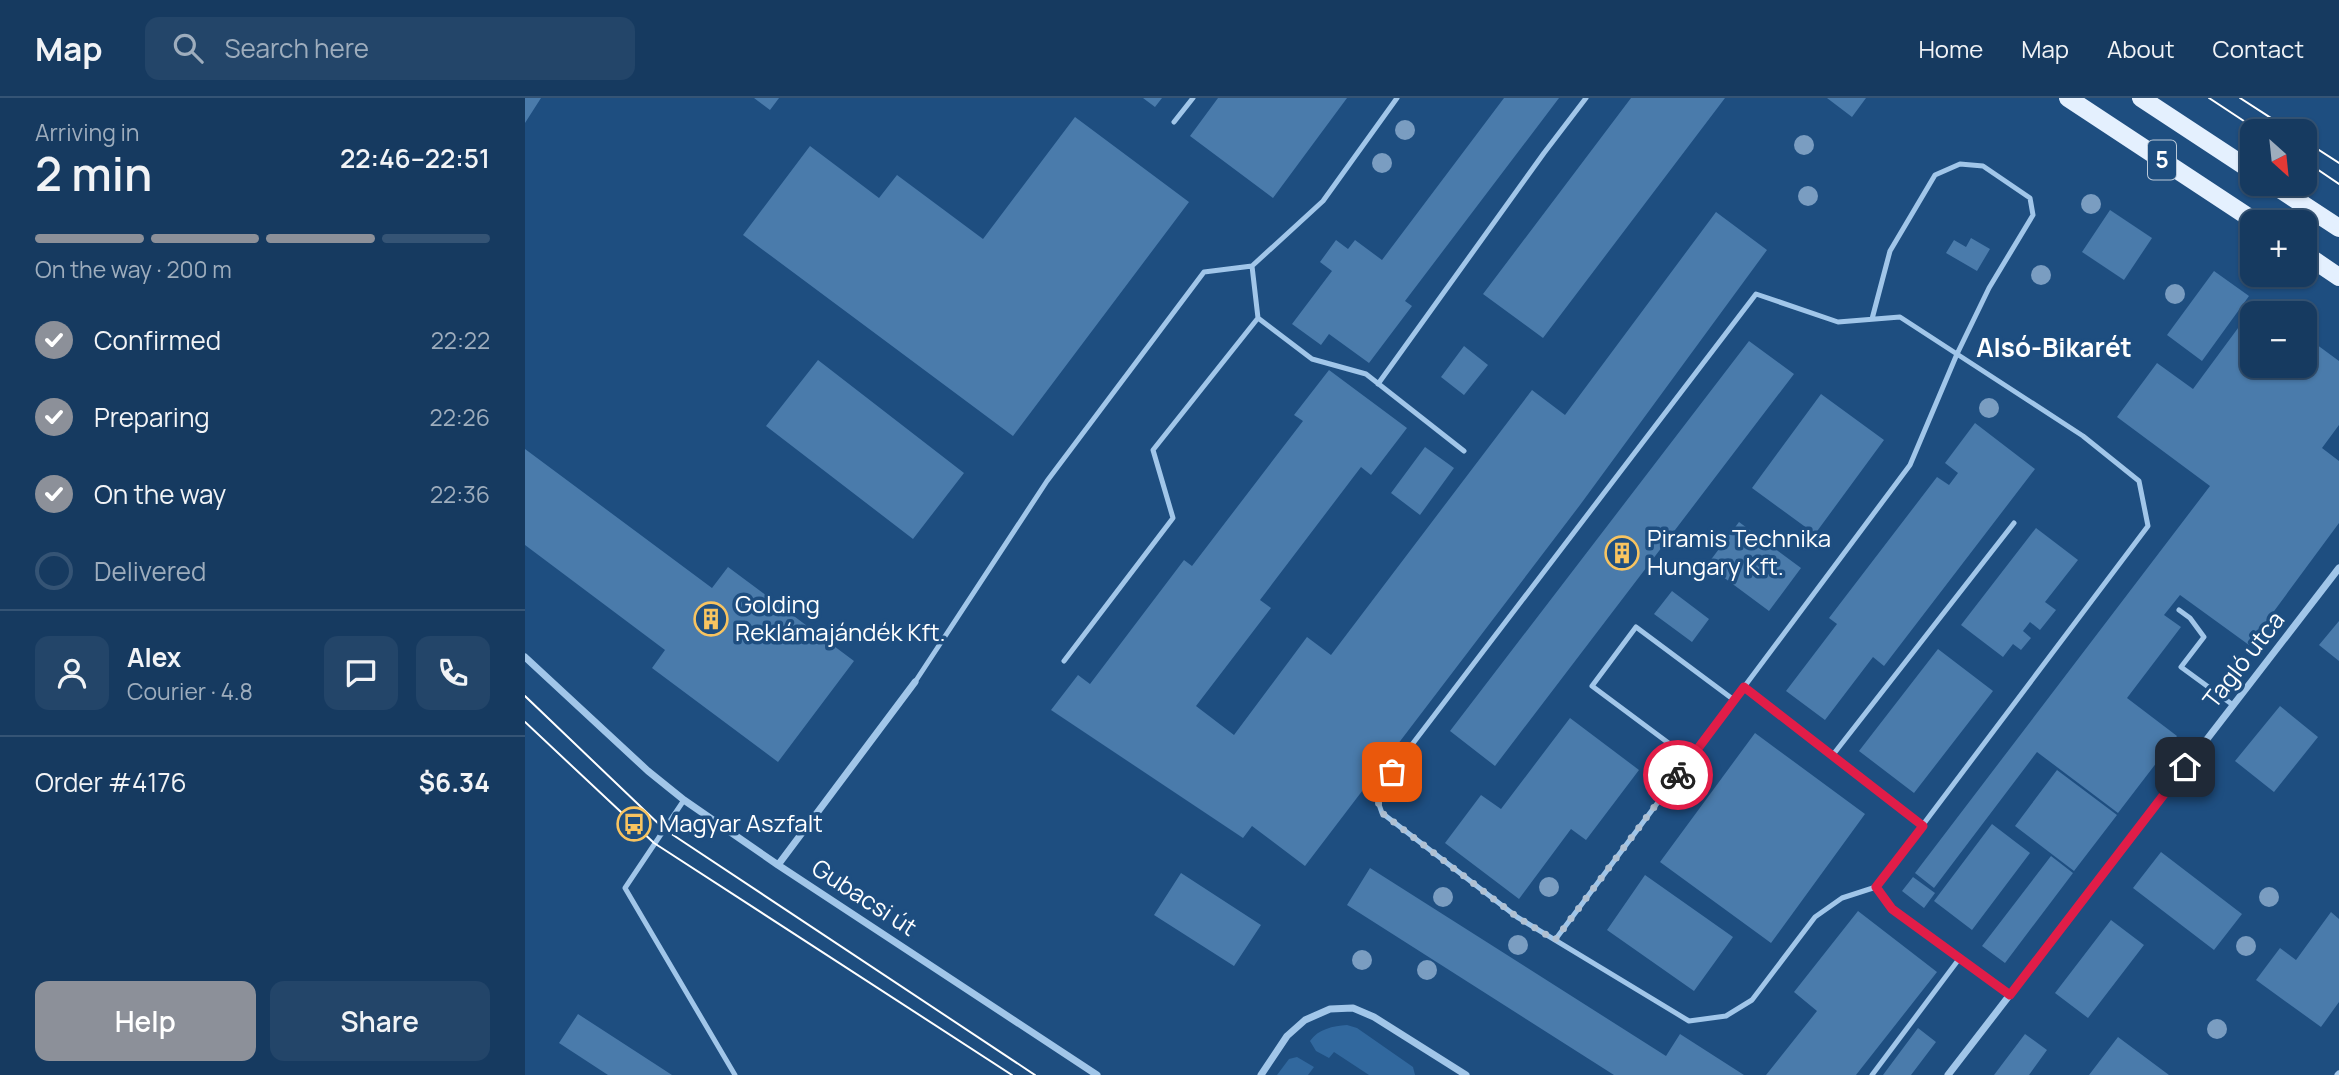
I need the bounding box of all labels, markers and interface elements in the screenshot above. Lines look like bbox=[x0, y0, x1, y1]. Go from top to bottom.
search box bbox=[145, 17, 635, 80]
text: Map bbox=[35, 26, 103, 71]
icon: search bbox=[169, 29, 207, 67]
text: Search here bbox=[225, 30, 369, 66]
text: Home bbox=[1918, 32, 1983, 65]
text: Map bbox=[2021, 32, 2069, 65]
text: About bbox=[2107, 32, 2175, 65]
text: Contact bbox=[2213, 32, 2304, 65]
text: Arriving in bbox=[35, 116, 140, 148]
north arrow bbox=[2240, 119, 2317, 196]
map controls bbox=[2240, 119, 2317, 378]
text: 22:46–22:51 bbox=[340, 140, 490, 176]
road number: 5 bbox=[2148, 141, 2176, 180]
text: 2 min bbox=[35, 142, 152, 205]
button: + bbox=[2240, 210, 2317, 287]
text: On the way · 200 m bbox=[35, 253, 232, 285]
button: − bbox=[2240, 301, 2317, 378]
icon: check bbox=[35, 321, 73, 359]
text: Confirmed bbox=[94, 322, 221, 358]
text: 22:22 bbox=[431, 324, 490, 356]
district label: Alsó-Bikarét bbox=[1976, 329, 2132, 365]
icon: check bbox=[35, 398, 73, 436]
text: Preparing bbox=[94, 399, 210, 435]
text: 22:26 bbox=[430, 401, 490, 433]
icon: check bbox=[35, 475, 73, 513]
text: On the way bbox=[94, 476, 226, 512]
text: 22:36 bbox=[430, 478, 490, 510]
place label: Piramis Technika Hungary Kft. bbox=[1647, 521, 1831, 582]
building icon: Piramis Technika Hungary Kft. bbox=[1603, 534, 1641, 572]
text: Delivered bbox=[94, 553, 206, 589]
place label: Golding Reklámajándék Kft. bbox=[735, 587, 946, 648]
building icon: Golding Reklámajándék Kft. bbox=[692, 600, 730, 638]
street label: Tagló utca bbox=[2195, 604, 2291, 714]
button: person bbox=[35, 636, 109, 710]
button: chat bbox=[324, 636, 398, 710]
button: phone bbox=[416, 636, 490, 710]
text: Alex bbox=[127, 639, 181, 675]
text: Courier · 4.8 bbox=[127, 675, 253, 707]
pin bbox=[2155, 737, 2215, 797]
courier bbox=[1643, 740, 1713, 810]
pin bbox=[1362, 742, 1422, 802]
icon: home bbox=[2166, 748, 2204, 786]
icon: bag bbox=[1373, 753, 1411, 791]
icon: bike bbox=[1659, 756, 1697, 794]
text: Order #4176 bbox=[35, 764, 187, 800]
text: $6.34 bbox=[419, 764, 490, 800]
bus stop icon: Magyar Aszfalt bbox=[615, 805, 653, 843]
place label: Magyar Aszfalt bbox=[659, 806, 823, 839]
street label: Gubacsi út bbox=[806, 851, 924, 943]
button: Help bbox=[35, 981, 256, 1061]
button: Share bbox=[270, 981, 490, 1061]

